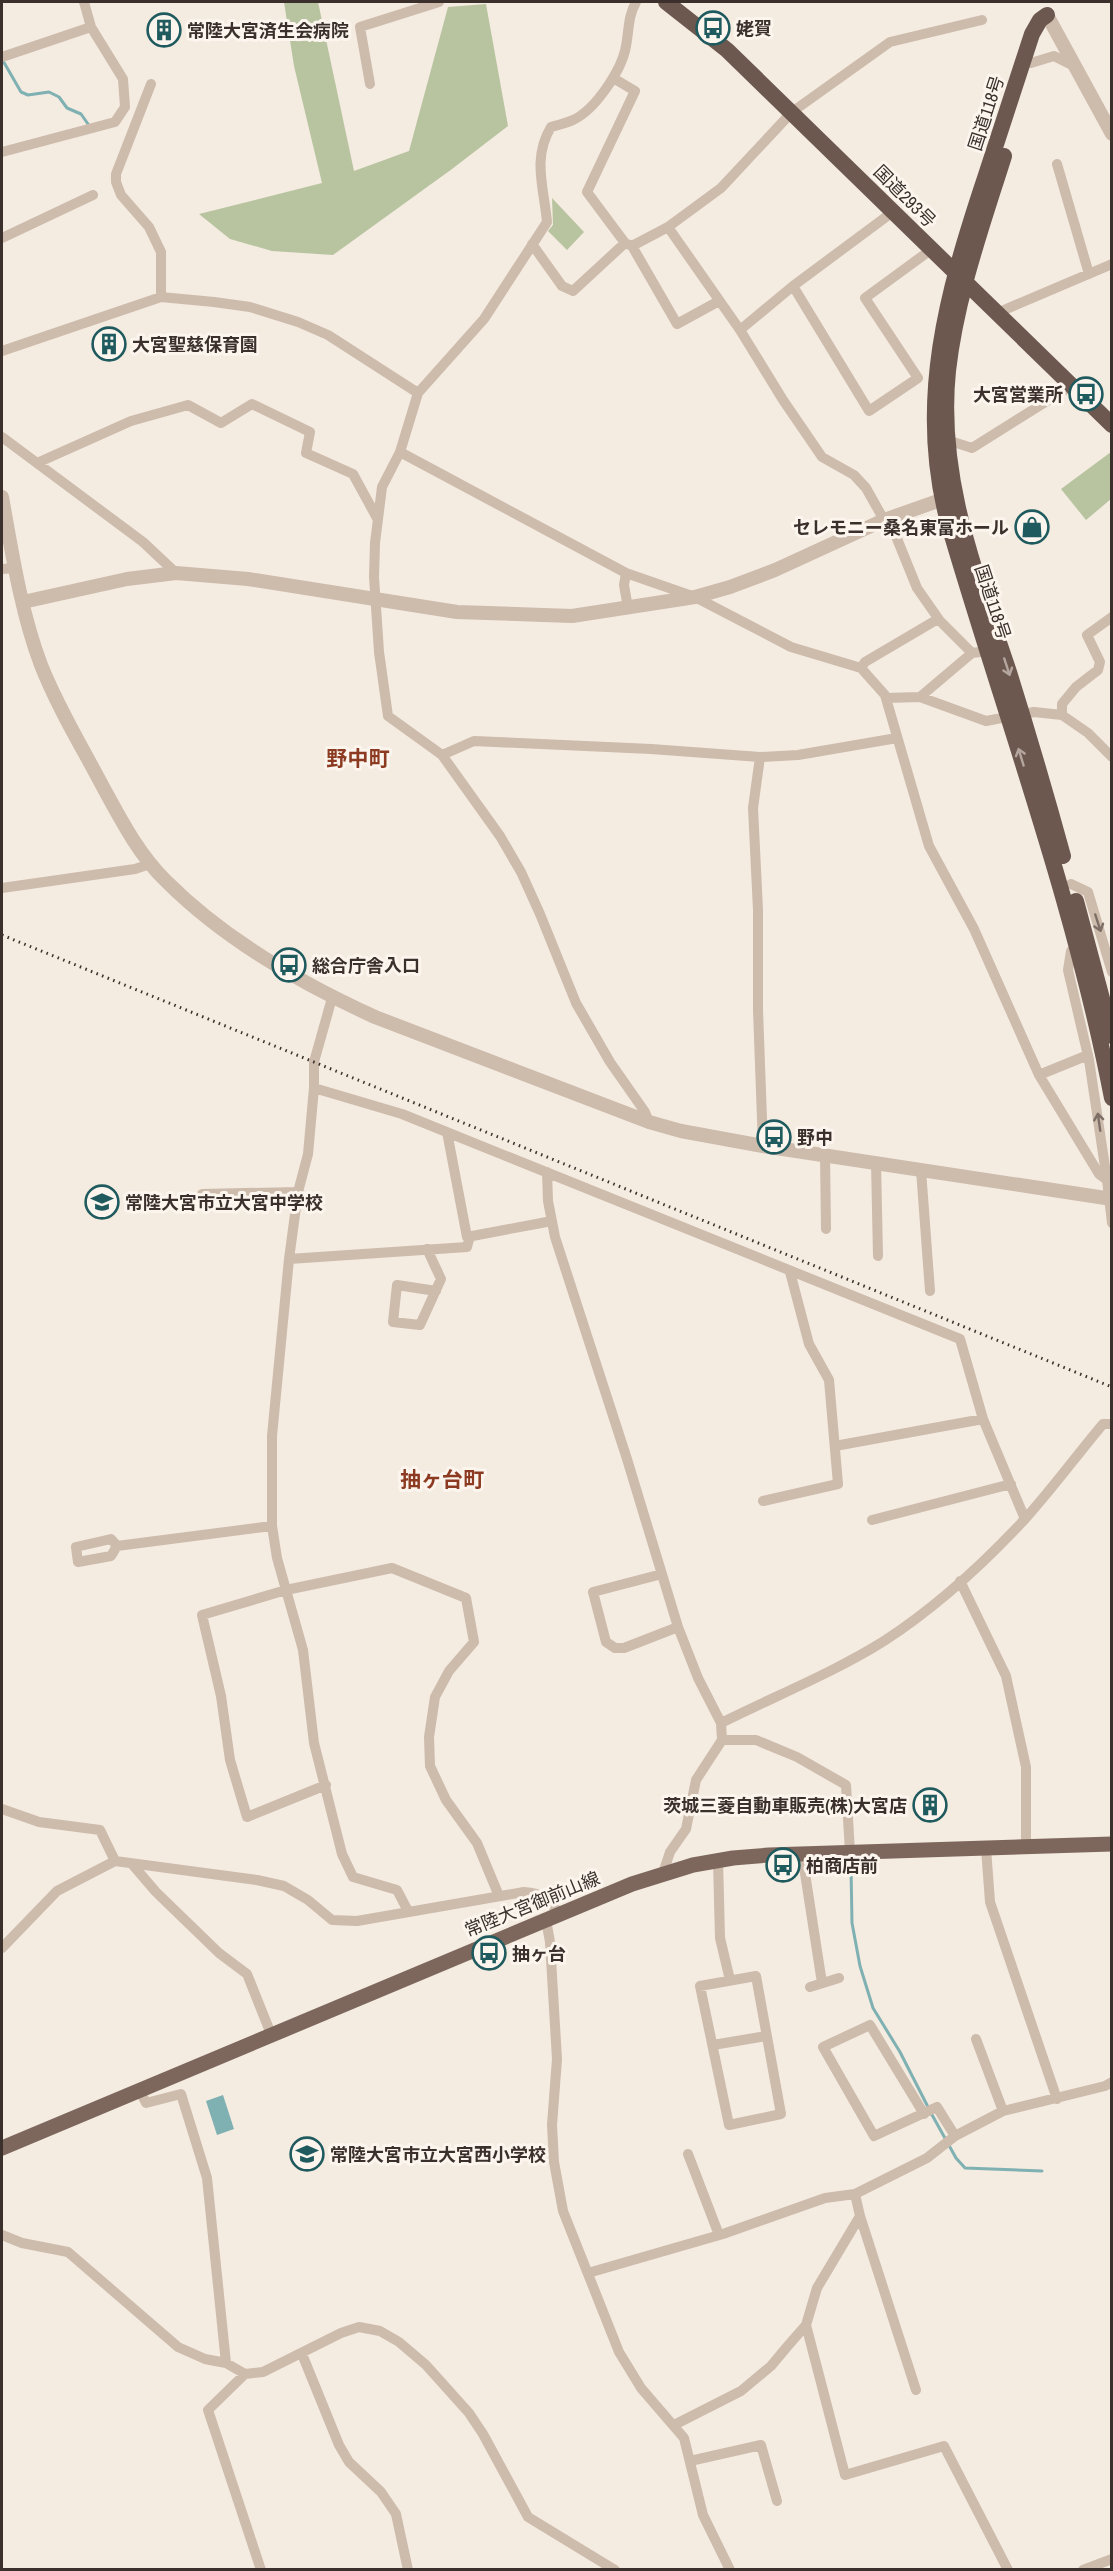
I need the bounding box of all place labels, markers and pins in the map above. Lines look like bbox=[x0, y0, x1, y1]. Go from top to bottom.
bus stop icon: 姥賀 bbox=[695, 10, 731, 46]
building icon: 常陸大宮済生会病院 bbox=[146, 12, 182, 48]
place label: 姥賀 bbox=[736, 16, 772, 41]
place label: 常陸大宮済生会病院 bbox=[187, 18, 349, 43]
building icon: 大宮聖慈保育園 bbox=[91, 326, 127, 362]
place label: 大宮聖慈保育園 bbox=[132, 332, 258, 357]
bus stop icon: 大宮営業所 bbox=[1068, 376, 1104, 412]
place label: 大宮営業所 bbox=[973, 382, 1063, 407]
shop icon: セレモニー桑名東富ホール bbox=[1014, 509, 1050, 545]
place label: セレモニー桑名東富ホール bbox=[793, 515, 1009, 540]
bus stop icon: 総合庁舎入口 bbox=[271, 947, 307, 983]
place label: 総合庁舎入口 bbox=[312, 953, 420, 978]
bus stop icon: 野中 bbox=[756, 1119, 792, 1155]
place label: 野中 bbox=[797, 1125, 833, 1150]
school or university icon: 常陸大宮市立大宮中学校 bbox=[84, 1184, 120, 1220]
place label: 常陸大宮市立大宮中学校 bbox=[125, 1190, 323, 1215]
building icon: 茨城三菱自動車販売(株)大宮店 bbox=[912, 1787, 948, 1823]
place label: 茨城三菱自動車販売(株)大宮店 bbox=[663, 1793, 907, 1818]
bus stop icon: 柏商店前 bbox=[765, 1847, 801, 1883]
place label: 柏商店前 bbox=[806, 1853, 878, 1878]
bus stop icon: 抽ヶ台 bbox=[471, 1935, 507, 1971]
place label: 抽ヶ台 bbox=[512, 1941, 566, 1966]
school or university icon: 常陸大宮市立大宮西小学校 bbox=[289, 2136, 325, 2172]
place label: 常陸大宮市立大宮西小学校 bbox=[330, 2142, 546, 2167]

